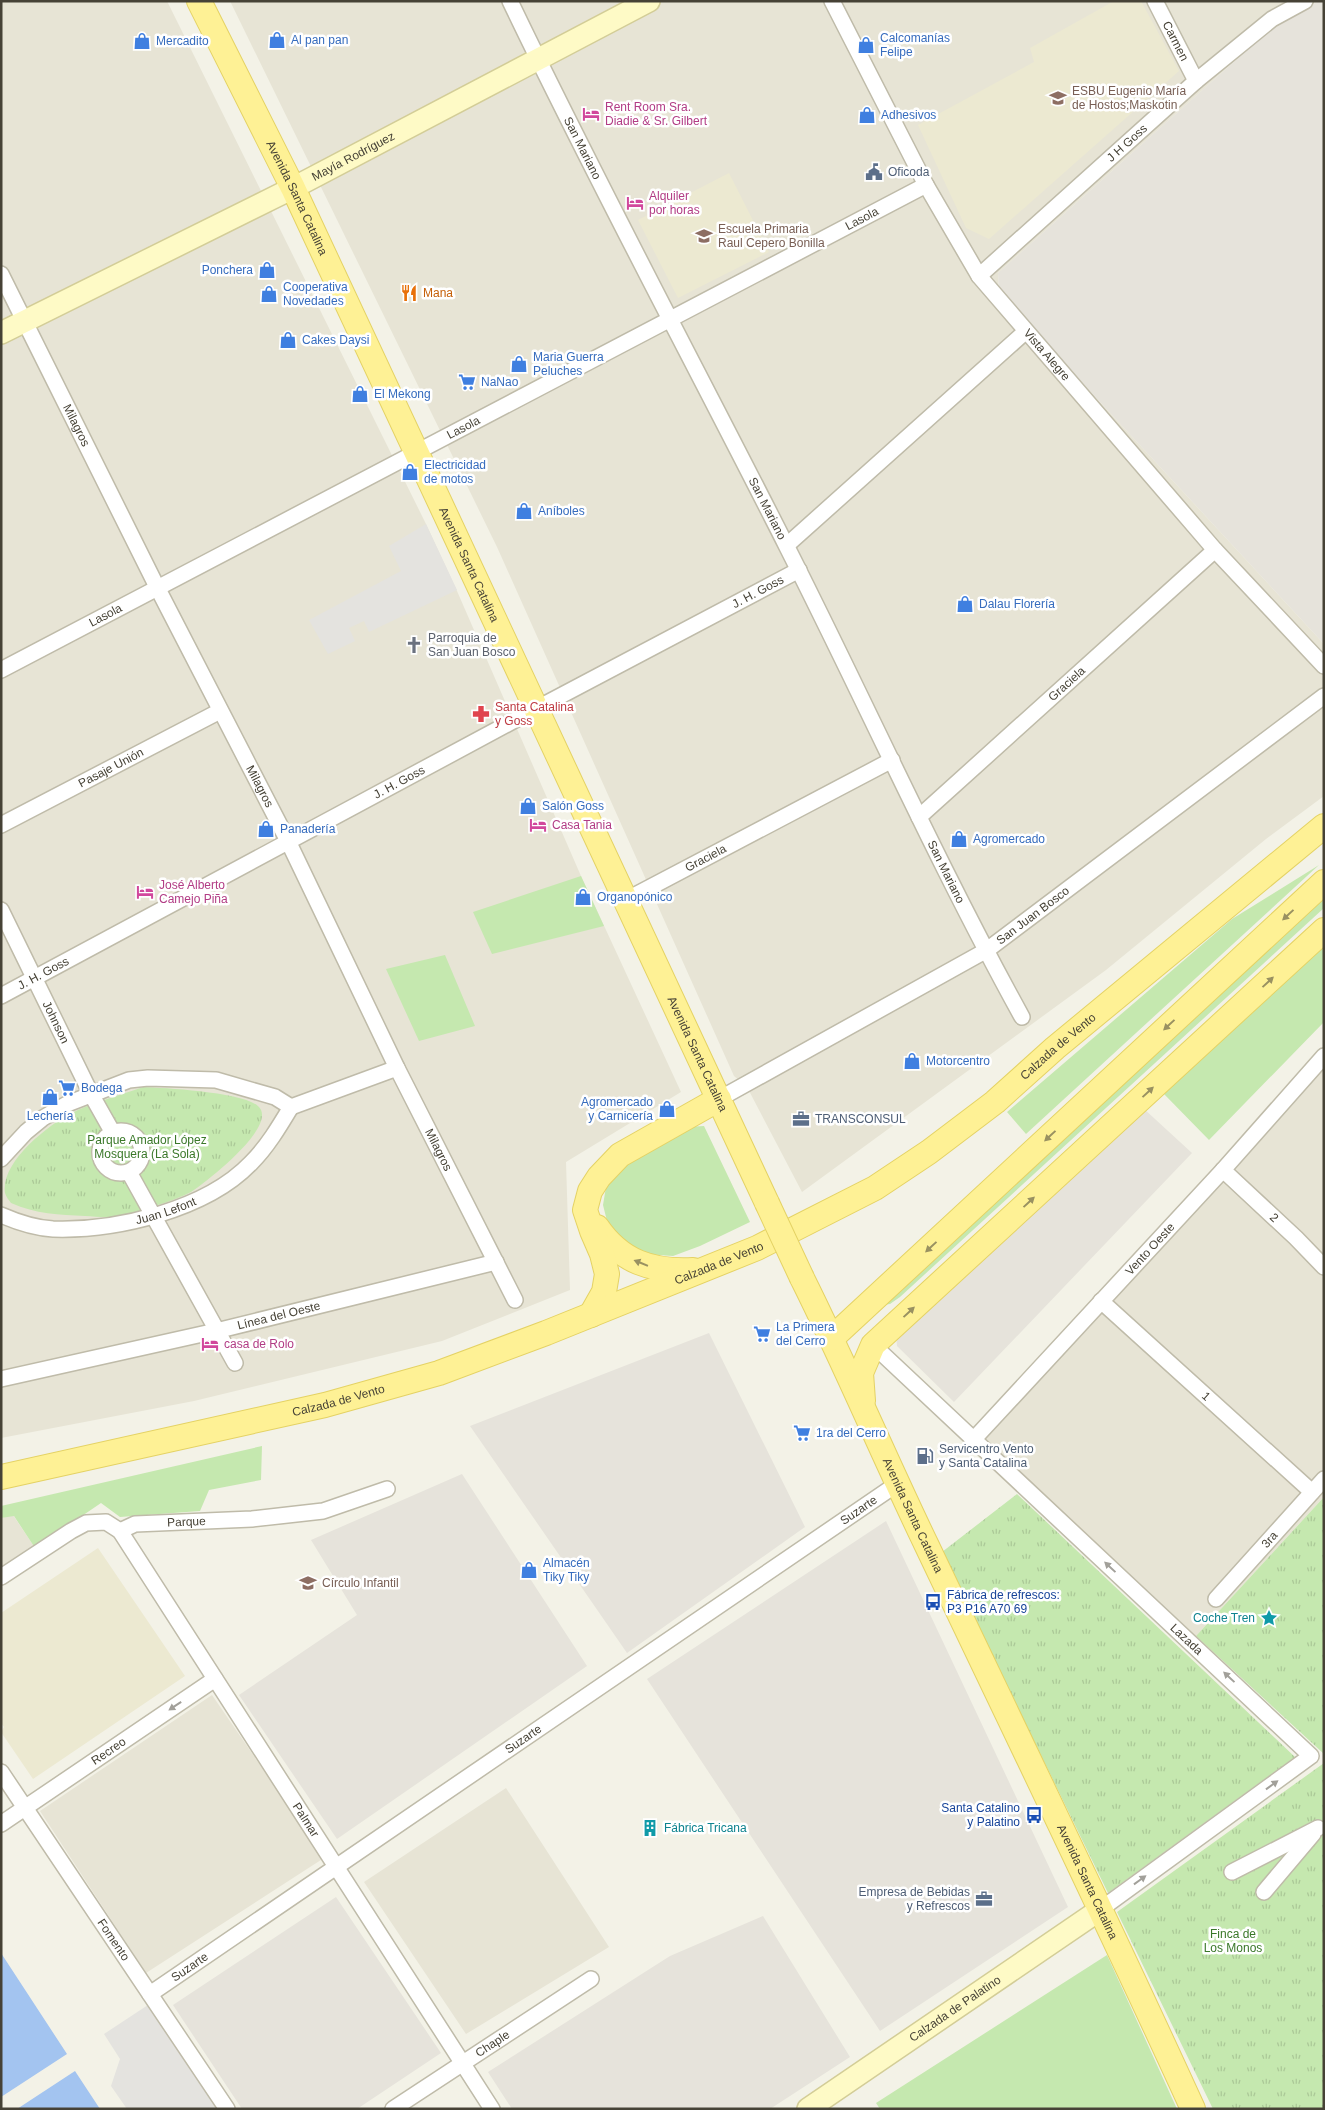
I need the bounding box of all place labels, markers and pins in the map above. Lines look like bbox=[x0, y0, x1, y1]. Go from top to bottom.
shop icon: Al pan pan bbox=[267, 30, 287, 50]
shop icon: Mercadito bbox=[132, 31, 152, 51]
place label: Calcomanías Felipe bbox=[880, 31, 950, 59]
place label: Al pan pan bbox=[291, 33, 348, 47]
place label: Mercadito bbox=[156, 34, 209, 48]
shop icon: Calcomanías Felipe bbox=[856, 35, 876, 55]
place label: ESBU Eugenio María de Hostos;Maskotin bbox=[1072, 84, 1186, 112]
school or university icon: ESBU Eugenio María de Hostos;Maskotin bbox=[1048, 88, 1068, 108]
place label: Rent Room Sra. Diadie & Sr. Gilbert bbox=[605, 100, 708, 128]
hotel icon: Rent Room Sra. Diadie & Sr. Gilbert bbox=[581, 104, 601, 124]
shop icon: Adhesivos bbox=[857, 105, 877, 125]
place label: Adhesivos bbox=[881, 108, 936, 122]
public building icon: Oficoda bbox=[864, 162, 884, 182]
place label: Oficoda bbox=[888, 165, 930, 179]
place label: Alquiler por horas bbox=[649, 189, 700, 217]
hotel icon: Alquiler por horas bbox=[625, 193, 645, 213]
place label: Escuela Primaria Raul Cepero Bonilla bbox=[718, 222, 825, 250]
school or university icon: Escuela Primaria Raul Cepero Bonilla bbox=[694, 226, 714, 246]
shop icon: Ponchera bbox=[257, 260, 277, 280]
place label: Ponchera bbox=[202, 263, 253, 277]
place label: Cooperativa Novedades bbox=[283, 280, 348, 308]
restaurant icon: Mana bbox=[399, 283, 419, 303]
shop icon: Cooperativa Novedades bbox=[259, 284, 279, 304]
place label: Mana bbox=[423, 286, 453, 300]
shop icon: Cakes Daysi bbox=[278, 330, 298, 350]
place label: Cakes Daysi bbox=[302, 333, 369, 347]
place label: Maria Guerra Peluches bbox=[533, 350, 604, 378]
shop icon: Maria Guerra Peluches bbox=[509, 354, 529, 374]
supermarket icon: NaNao bbox=[457, 372, 477, 392]
place label: NaNao bbox=[481, 375, 519, 389]
shop icon: El Mekong bbox=[350, 384, 370, 404]
place label: El Mekong bbox=[374, 387, 431, 401]
place label: Electricidad de motos bbox=[424, 458, 486, 486]
shop icon: Electricidad de motos bbox=[400, 462, 420, 482]
shop icon: Aníboles bbox=[514, 501, 534, 521]
place label: Aníboles bbox=[538, 504, 585, 518]
shop icon: Dalau Florería bbox=[955, 594, 975, 614]
place label: Dalau Florería bbox=[979, 597, 1055, 611]
place label: Parroquia de San Juan Bosco bbox=[428, 631, 516, 659]
church icon: Parroquia de San Juan Bosco bbox=[404, 635, 424, 655]
place label: Santa Catalina y Goss bbox=[495, 700, 574, 728]
pharmacy icon: Santa Catalina y Goss bbox=[471, 704, 491, 724]
shop icon: Salón Goss bbox=[518, 796, 538, 816]
place label: Salón Goss bbox=[542, 799, 604, 813]
hotel icon: Casa Tania bbox=[528, 815, 548, 835]
place label: Casa Tania bbox=[552, 818, 612, 832]
shop icon: Panadería bbox=[256, 819, 276, 839]
place label: Panadería bbox=[280, 822, 336, 836]
shop icon: Agromercado bbox=[949, 829, 969, 849]
place label: Agromercado bbox=[973, 832, 1045, 846]
place label: José Alberto Camejo Piña bbox=[159, 878, 228, 906]
hotel icon: José Alberto Camejo Piña bbox=[135, 882, 155, 902]
shop icon: Organopónico bbox=[573, 887, 593, 907]
place label: Organopónico bbox=[597, 890, 673, 904]
shop icon: Motorcentro bbox=[902, 1051, 922, 1071]
place label: Motorcentro bbox=[926, 1054, 990, 1068]
supermarket icon: Bodega bbox=[57, 1078, 77, 1098]
place label: Bodega bbox=[81, 1081, 123, 1095]
shop icon: Lechería bbox=[40, 1087, 60, 1107]
place label: Agromercado y Carnicería bbox=[581, 1095, 653, 1123]
shop icon: Agromercado y Carnicería bbox=[657, 1099, 677, 1119]
place label: Lechería bbox=[27, 1109, 74, 1123]
office icon: TRANSCONSUL bbox=[791, 1109, 811, 1129]
place label: TRANSCONSUL bbox=[815, 1112, 906, 1126]
place label: La Primera del Cerro bbox=[776, 1320, 835, 1348]
supermarket icon: La Primera del Cerro bbox=[752, 1324, 772, 1344]
hotel icon: casa de Rolo bbox=[200, 1334, 220, 1354]
place label: casa de Rolo bbox=[224, 1337, 294, 1351]
supermarket icon: 1ra del Cerro bbox=[792, 1423, 812, 1443]
place label: 1ra del Cerro bbox=[816, 1426, 886, 1440]
place label: Servicentro Vento y Santa Catalina bbox=[939, 1442, 1034, 1470]
fuel station icon: Servicentro Vento y Santa Catalina bbox=[915, 1446, 935, 1466]
place label: Almacén Tiky Tiky bbox=[543, 1556, 590, 1584]
shop icon: Almacén Tiky Tiky bbox=[519, 1560, 539, 1580]
school or university icon: Círculo Infantil bbox=[298, 1573, 318, 1593]
place label: Círculo Infantil bbox=[322, 1576, 399, 1590]
place label: Fábrica de refrescos: P3 P16 A70 69 bbox=[947, 1588, 1060, 1616]
bus stop icon: Fábrica de refrescos: P3 P16 A70 69 bbox=[923, 1592, 943, 1612]
place icon: Coche Tren bbox=[1259, 1608, 1279, 1628]
place label: Coche Tren bbox=[1193, 1611, 1255, 1625]
place label: Santa Catalino y Palatino bbox=[941, 1801, 1020, 1829]
bus stop icon: Santa Catalino y Palatino bbox=[1024, 1805, 1044, 1825]
building icon: Fábrica Tricana bbox=[640, 1818, 660, 1838]
place label: Fábrica Tricana bbox=[664, 1821, 747, 1835]
place label: Empresa de Bebidas y Refrescos bbox=[859, 1885, 970, 1913]
office icon: Empresa de Bebidas y Refrescos bbox=[974, 1889, 994, 1909]

